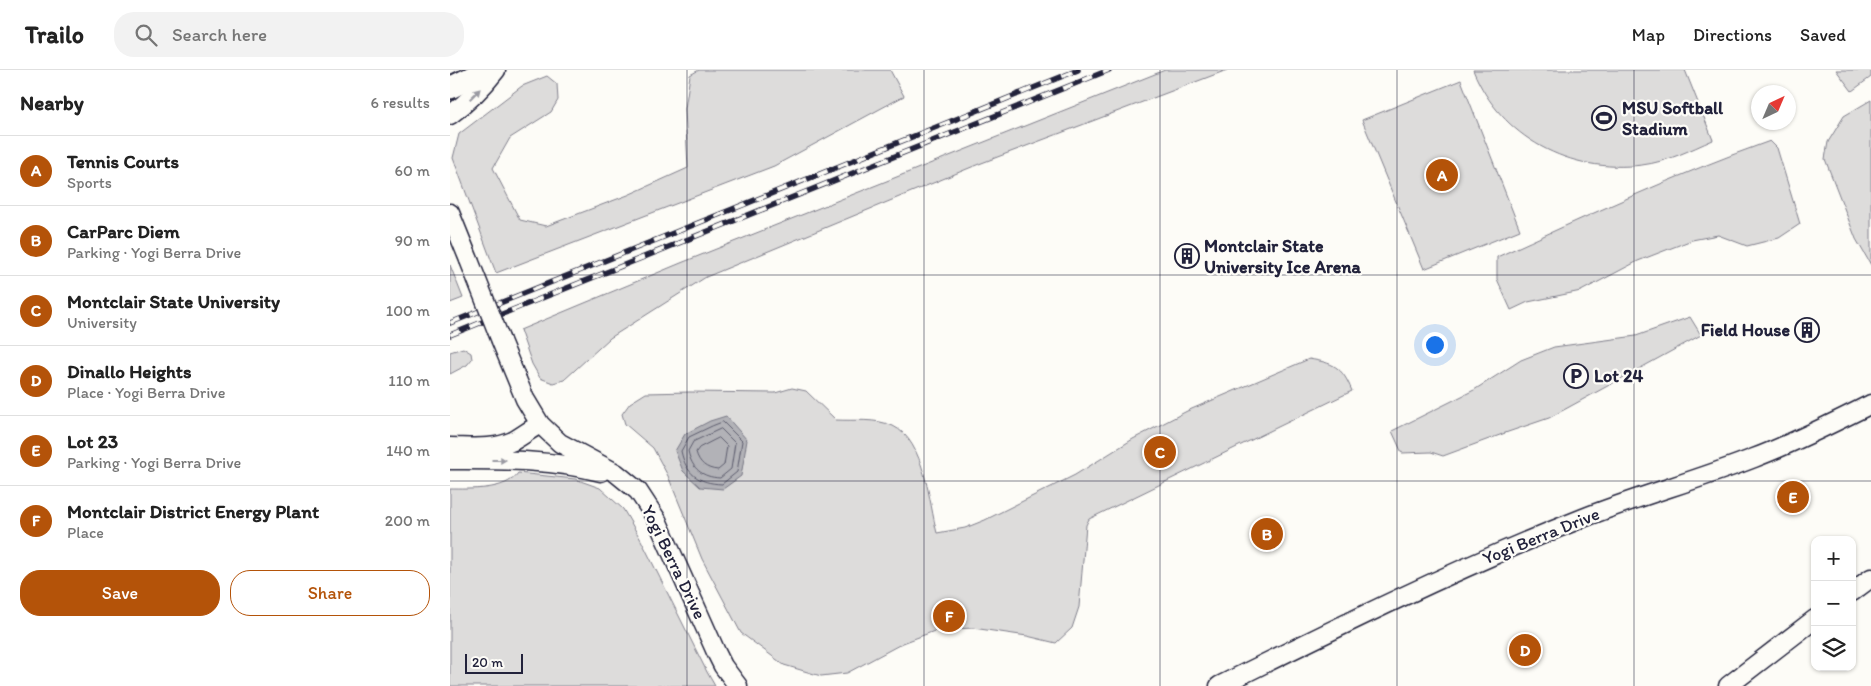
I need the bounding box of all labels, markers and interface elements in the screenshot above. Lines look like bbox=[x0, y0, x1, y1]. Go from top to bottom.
search box bbox=[114, 12, 464, 57]
text: Trailo bbox=[25, 20, 84, 49]
icon: search bbox=[132, 21, 160, 49]
text: Search here bbox=[172, 23, 267, 46]
text: Map bbox=[1632, 24, 1665, 46]
text: Directions bbox=[1693, 24, 1772, 46]
text: Saved bbox=[1800, 24, 1846, 46]
north arrow bbox=[1751, 85, 1796, 130]
one-way arrow bbox=[469, 88, 481, 100]
text: Nearby bbox=[20, 90, 84, 115]
text: 6 results bbox=[370, 93, 430, 112]
place label: MSU Softball Stadium bbox=[1622, 97, 1724, 140]
sports icon: MSU Softball Stadium bbox=[1591, 105, 1617, 131]
text: Tennis Courts bbox=[67, 150, 179, 173]
pin: A bbox=[1426, 156, 1458, 194]
text: A bbox=[31, 161, 41, 180]
text: 60 m bbox=[395, 161, 430, 180]
text: Sports bbox=[67, 173, 112, 192]
text: CarParc Diem bbox=[67, 220, 180, 243]
text: B bbox=[31, 231, 41, 250]
text: 90 m bbox=[395, 231, 430, 250]
place label: Montclair State University Ice Arena bbox=[1204, 235, 1361, 278]
text: Parking · Yogi Berra Drive bbox=[67, 243, 241, 262]
building icon: Montclair State University Ice Arena bbox=[1174, 243, 1200, 269]
text: Montclair State University bbox=[67, 290, 280, 313]
text: C bbox=[31, 301, 41, 320]
text: 100 m bbox=[386, 301, 430, 320]
text: University bbox=[67, 313, 137, 332]
building icon: Field House bbox=[1794, 317, 1820, 343]
place label: Field House bbox=[1701, 319, 1790, 341]
your location bbox=[1422, 332, 1448, 358]
text: Dinallo Heights bbox=[67, 360, 191, 383]
parking icon: Lot 24 bbox=[1563, 363, 1589, 389]
place label: Lot 24 bbox=[1594, 365, 1644, 387]
text: D bbox=[31, 371, 41, 390]
text: 110 m bbox=[388, 371, 430, 390]
text: Place · Yogi Berra Drive bbox=[67, 383, 225, 402]
text: Lot 23 bbox=[67, 430, 118, 453]
pin: C bbox=[1144, 433, 1176, 471]
text: E bbox=[32, 441, 40, 460]
text: 140 m bbox=[386, 441, 430, 460]
text: Parking · Yogi Berra Drive bbox=[67, 453, 241, 472]
one-way arrow bbox=[491, 456, 507, 464]
pin: E bbox=[1777, 478, 1809, 516]
text: Montclair District Energy Plant bbox=[67, 500, 319, 523]
street label: Yogi Berra Drive bbox=[637, 501, 711, 623]
street label: Yogi Berra Drive bbox=[1479, 503, 1603, 569]
text: F bbox=[32, 511, 40, 530]
text: 200 m bbox=[385, 511, 430, 530]
pin: B bbox=[1251, 515, 1283, 553]
text: Place bbox=[67, 523, 104, 542]
map controls bbox=[1811, 536, 1856, 671]
button: + bbox=[1811, 536, 1856, 581]
button: Save bbox=[20, 570, 220, 616]
button: Share bbox=[230, 570, 430, 616]
button: − bbox=[1811, 581, 1856, 626]
pin: F bbox=[933, 597, 965, 635]
button: layers bbox=[1811, 626, 1856, 671]
pin: D bbox=[1509, 631, 1541, 669]
scale bar bbox=[465, 651, 522, 674]
text: 20 m bbox=[472, 654, 503, 671]

